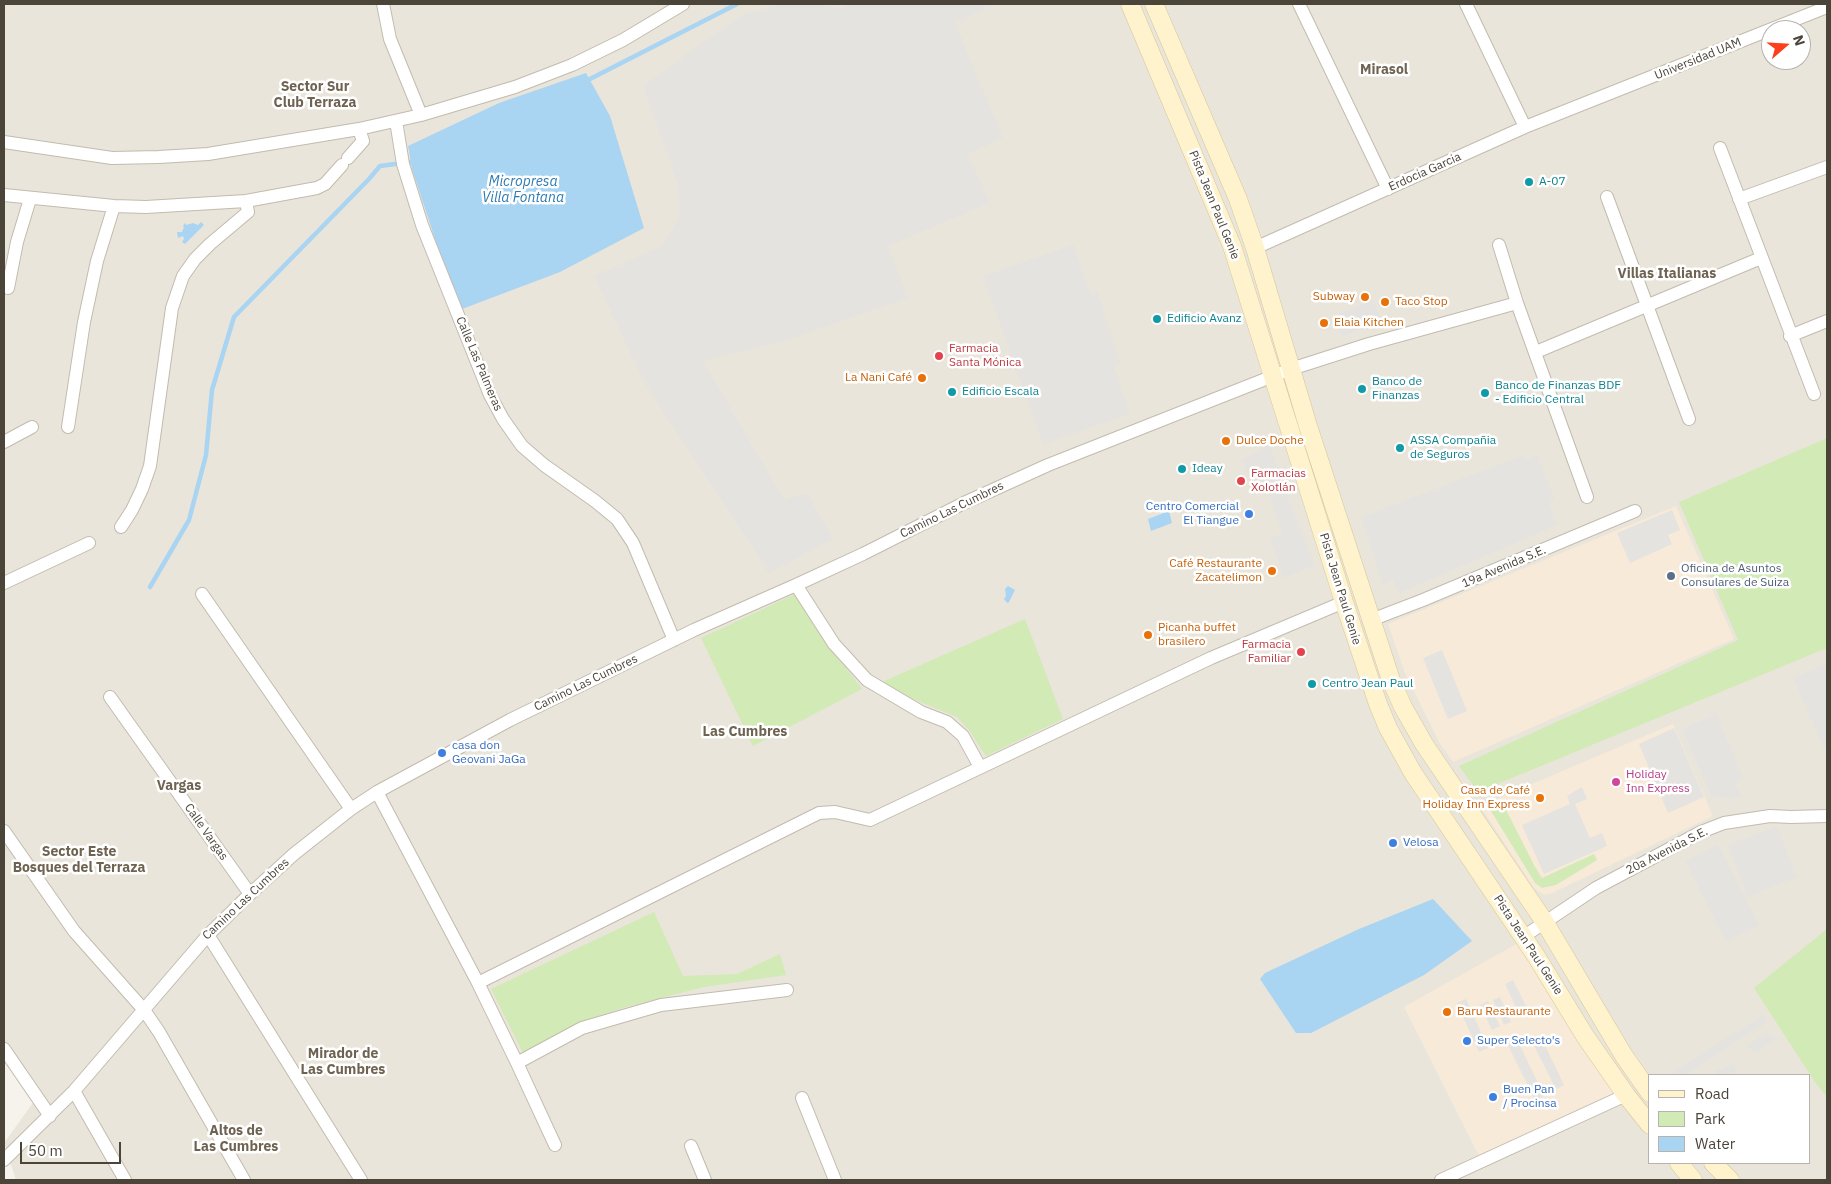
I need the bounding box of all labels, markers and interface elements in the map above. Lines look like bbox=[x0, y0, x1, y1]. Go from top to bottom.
north arrow bbox=[1761, 20, 1811, 70]
text: N bbox=[1789, 33, 1809, 48]
street label: Universidad UAM bbox=[1653, 35, 1743, 83]
district label: Mirasol bbox=[1360, 62, 1408, 78]
district label: Sector Sur Club Terraza bbox=[274, 79, 356, 111]
street label: Pista Jean Paul Genie bbox=[1186, 149, 1242, 261]
street label: Erdocia Garcia bbox=[1387, 150, 1463, 194]
water label: Micropresa Villa Fontana bbox=[482, 174, 564, 206]
place label: A-07 bbox=[1539, 175, 1566, 189]
marker: A-07 bbox=[1523, 176, 1535, 188]
district label: Villas Italianas bbox=[1618, 266, 1716, 282]
place label: Subway bbox=[1313, 290, 1355, 304]
marker: Subway bbox=[1359, 291, 1371, 303]
place label: Taco Stop bbox=[1395, 295, 1448, 309]
marker: Taco Stop bbox=[1379, 296, 1391, 308]
place label: Edificio Avanz bbox=[1167, 312, 1241, 326]
marker: Edificio Avanz bbox=[1151, 313, 1163, 325]
street label: Calle Las Palmeras bbox=[453, 315, 505, 413]
place label: Elaia Kitchen bbox=[1334, 316, 1404, 330]
marker: Elaia Kitchen bbox=[1318, 317, 1330, 329]
place label: Farmacia Santa Mónica bbox=[949, 342, 1021, 370]
marker: Farmacia Santa Mónica bbox=[933, 350, 945, 362]
place label: La Nani Café bbox=[845, 371, 912, 385]
marker: La Nani Café bbox=[916, 372, 928, 384]
place label: Banco de Finanzas bbox=[1372, 375, 1422, 403]
place label: Banco de Finanzas BDF - Edificio Central bbox=[1495, 379, 1621, 407]
marker: Banco de Finanzas bbox=[1356, 383, 1368, 395]
place label: Edificio Escala bbox=[962, 385, 1039, 399]
marker: Edificio Escala bbox=[946, 386, 958, 398]
marker: Banco de Finanzas BDF - Edificio Central bbox=[1479, 387, 1491, 399]
place label: Dulce Doche bbox=[1236, 434, 1304, 448]
place label: ASSA Compañia de Seguros bbox=[1410, 434, 1496, 462]
marker: Dulce Doche bbox=[1220, 435, 1232, 447]
marker: ASSA Compañia de Seguros bbox=[1394, 442, 1406, 454]
place label: Ideay bbox=[1192, 462, 1223, 476]
marker: Ideay bbox=[1176, 463, 1188, 475]
place label: Farmacias Xolotlán bbox=[1251, 467, 1306, 495]
marker: Farmacias Xolotlán bbox=[1235, 475, 1247, 487]
street label: Camino Las Cumbres bbox=[898, 479, 1006, 541]
place label: Centro Comercial El Tiangue bbox=[1146, 500, 1239, 528]
marker: Centro Comercial El Tiangue bbox=[1243, 508, 1255, 520]
street label: Pista Jean Paul Genie bbox=[1316, 531, 1364, 647]
street label: 19a Avenida S.E. bbox=[1460, 543, 1548, 591]
place label: Café Restaurante Zacatelimon bbox=[1169, 557, 1262, 585]
place label: Oficina de Asuntos Consulares de Suiza bbox=[1681, 562, 1789, 590]
marker: Café Restaurante Zacatelimon bbox=[1266, 565, 1278, 577]
marker: Oficina de Asuntos Consulares de Suiza bbox=[1665, 570, 1677, 582]
place label: Picanha buffet brasilero bbox=[1158, 621, 1236, 649]
marker: Picanha buffet brasilero bbox=[1142, 629, 1154, 641]
place label: Farmacia Familiar bbox=[1242, 638, 1291, 666]
marker: Farmacia Familiar bbox=[1295, 646, 1307, 658]
street label: Camino Las Cumbres bbox=[532, 652, 640, 714]
place label: Centro Jean Paul bbox=[1322, 677, 1413, 691]
marker: Centro Jean Paul bbox=[1306, 678, 1318, 690]
district label: Las Cumbres bbox=[703, 724, 787, 740]
place label: casa don Geovani JaGa bbox=[452, 739, 526, 767]
marker: casa don Geovani JaGa bbox=[436, 747, 448, 759]
place label: Holiday Inn Express bbox=[1626, 768, 1690, 796]
marker: Holiday Inn Express bbox=[1610, 776, 1622, 788]
district label: Vargas bbox=[157, 778, 201, 794]
place label: Casa de Café Holiday Inn Express bbox=[1423, 784, 1530, 812]
marker: Casa de Café Holiday Inn Express bbox=[1534, 792, 1546, 804]
street label: Calle Vargas bbox=[181, 801, 231, 863]
street label: 20a Avenida S.E. bbox=[1624, 824, 1710, 878]
place label: Velosa bbox=[1403, 836, 1439, 850]
marker: Velosa bbox=[1387, 837, 1399, 849]
district label: Sector Este Bosques del Terraza bbox=[13, 844, 145, 876]
street label: Camino Las Cumbres bbox=[200, 855, 292, 943]
street label: Pista Jean Paul Genie bbox=[1490, 892, 1566, 998]
place label: Baru Restaurante bbox=[1457, 1005, 1551, 1019]
marker: Baru Restaurante bbox=[1441, 1006, 1453, 1018]
place label: Super Selecto's bbox=[1477, 1034, 1560, 1048]
marker: Super Selecto's bbox=[1461, 1035, 1473, 1047]
district label: Mirador de Las Cumbres bbox=[301, 1046, 385, 1078]
legend bbox=[1648, 1074, 1811, 1164]
place label: Buen Pan / Procinsa bbox=[1503, 1083, 1557, 1111]
text: Road bbox=[1695, 1084, 1730, 1103]
marker: Buen Pan / Procinsa bbox=[1487, 1091, 1499, 1103]
text: Park bbox=[1695, 1109, 1725, 1128]
district label: Altos de Las Cumbres bbox=[194, 1123, 278, 1156]
scale bar bbox=[22, 1132, 124, 1164]
text: Water bbox=[1695, 1134, 1735, 1153]
text: 50 m bbox=[28, 1141, 63, 1160]

